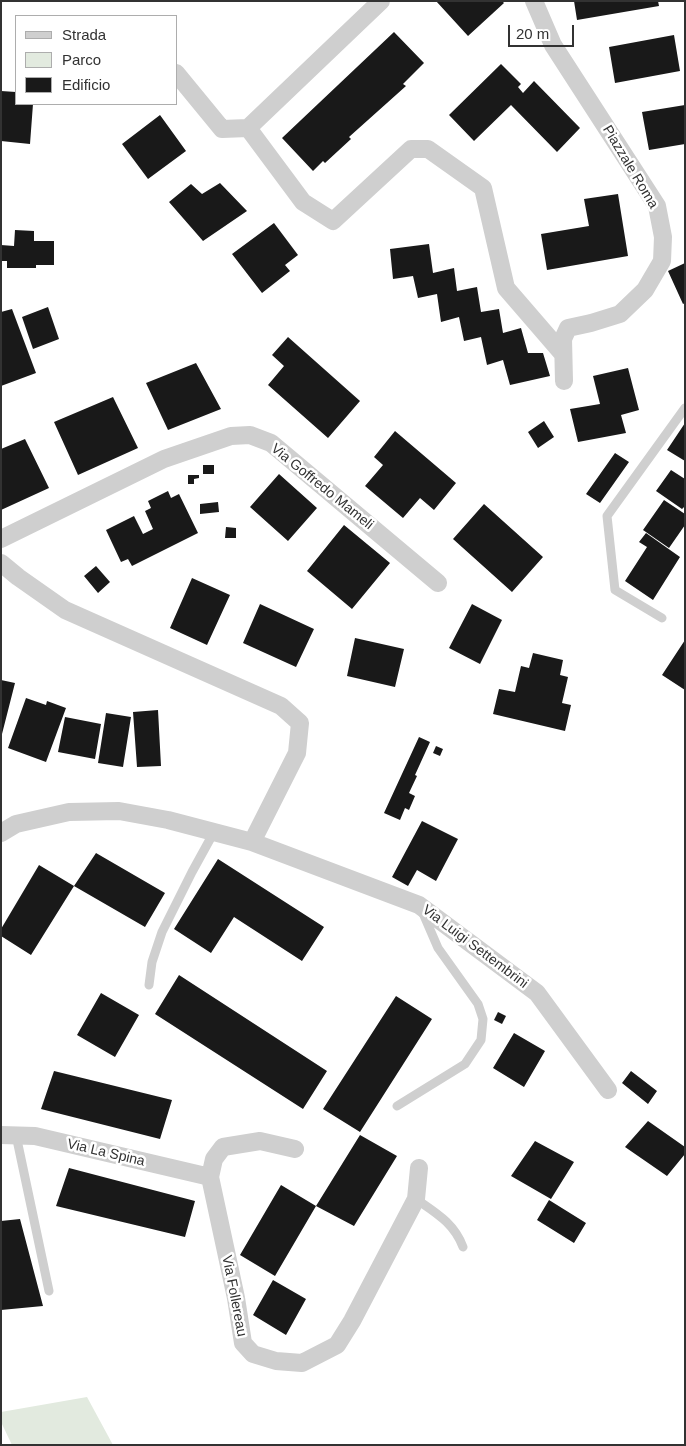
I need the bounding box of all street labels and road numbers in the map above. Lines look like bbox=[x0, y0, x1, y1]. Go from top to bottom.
street label: Piazzale Roma bbox=[599, 122, 661, 212]
street label: Via Goffredo Mameli bbox=[267, 440, 377, 534]
street label: Via Luigi Settembrini bbox=[419, 902, 531, 992]
street label: Via La Spina bbox=[66, 1136, 146, 1170]
street label: Via Follereau bbox=[218, 1254, 250, 1338]

